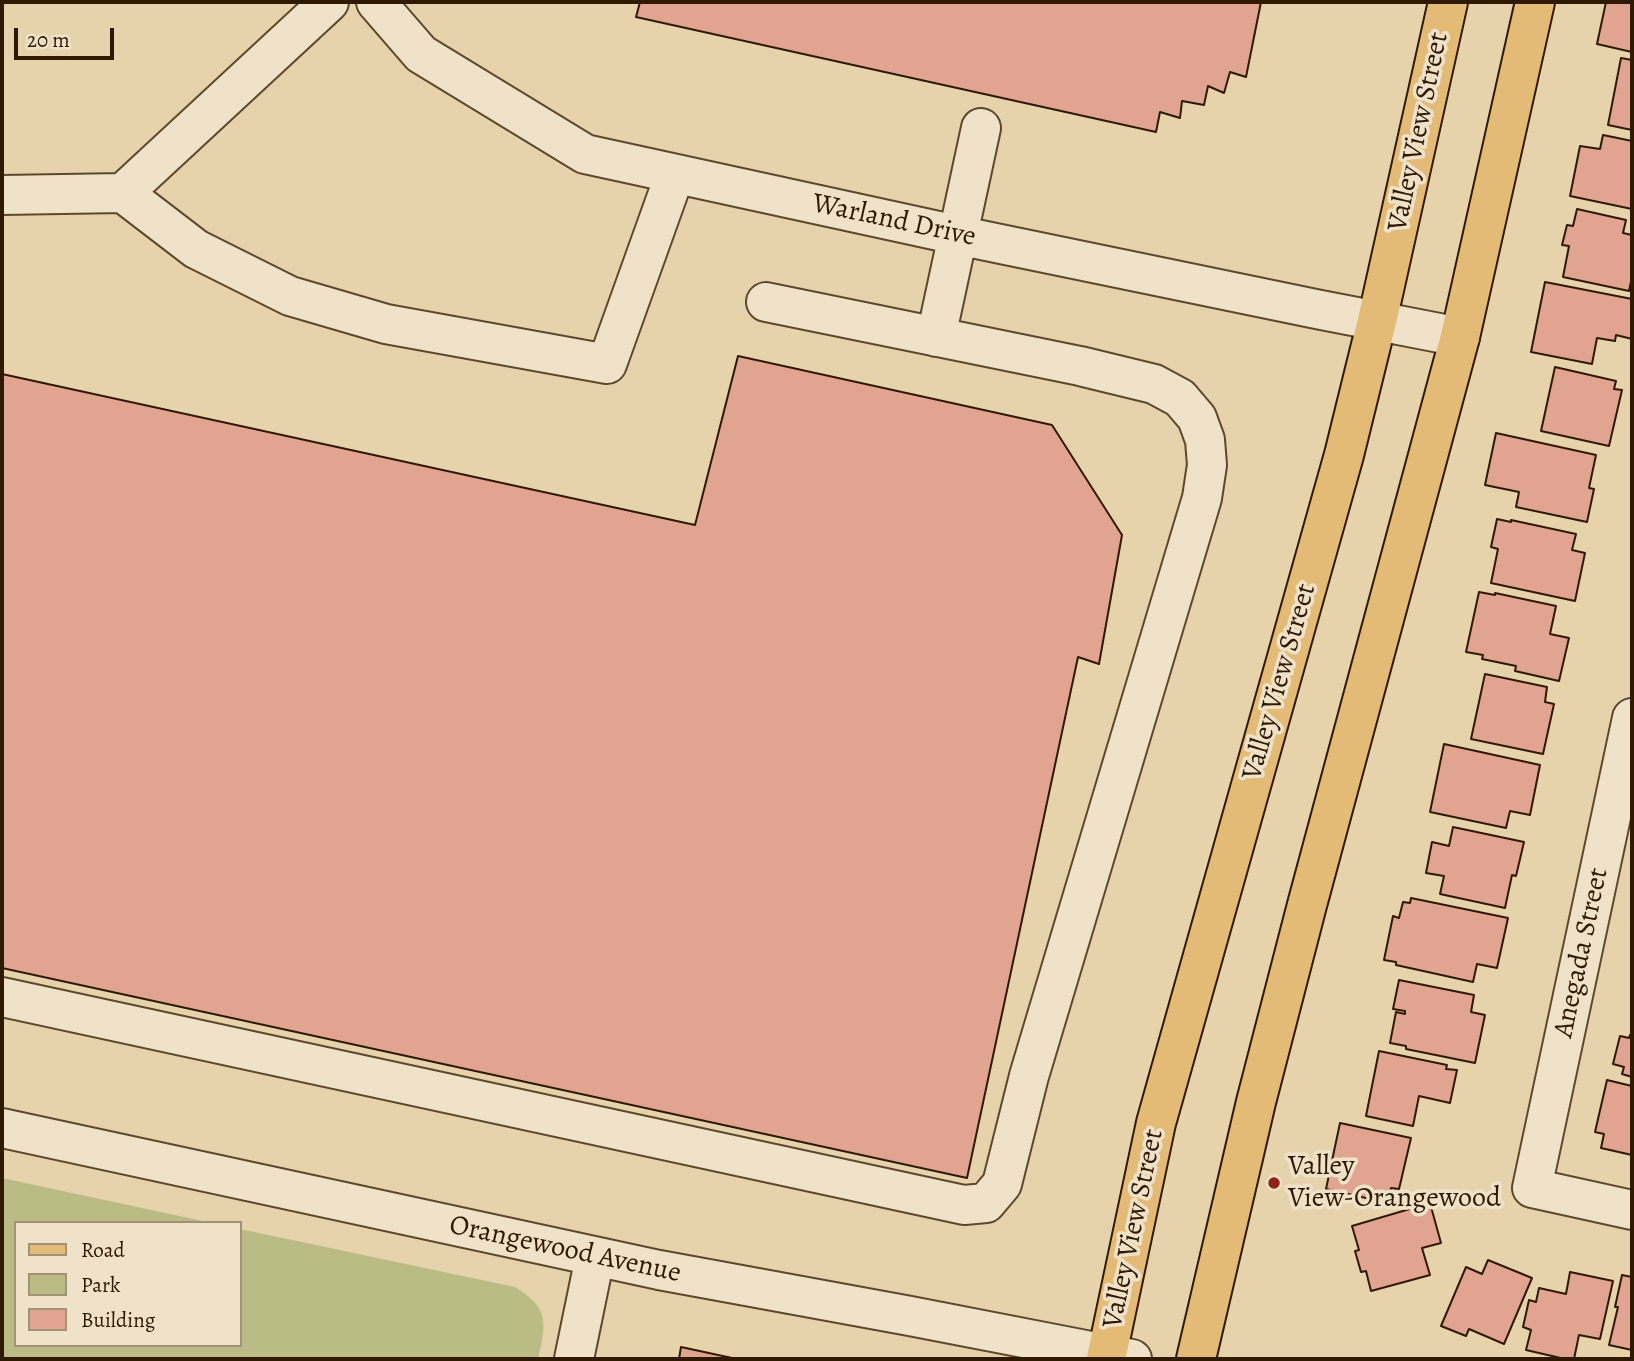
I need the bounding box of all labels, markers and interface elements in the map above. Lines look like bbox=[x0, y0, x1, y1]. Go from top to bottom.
scale bar bbox=[18, 14, 117, 58]
text: 20 m bbox=[27, 26, 70, 54]
street label: Valley View Street bbox=[1381, 29, 1457, 235]
street label: Warland Drive bbox=[809, 187, 979, 255]
street label: Valley View Street bbox=[1236, 580, 1324, 784]
street label: Anegada Street bbox=[1548, 865, 1616, 1041]
street label: Valley View Street bbox=[1096, 1126, 1172, 1332]
place label: Valley View-Orangewood bbox=[1288, 1150, 1501, 1216]
marker: Valley View-Orangewood bbox=[1266, 1175, 1282, 1191]
street label: Orangewood Avenue bbox=[446, 1209, 684, 1291]
legend bbox=[14, 1221, 242, 1347]
text: Road bbox=[81, 1236, 125, 1264]
text: Park bbox=[81, 1271, 120, 1299]
text: Building bbox=[81, 1306, 155, 1334]

